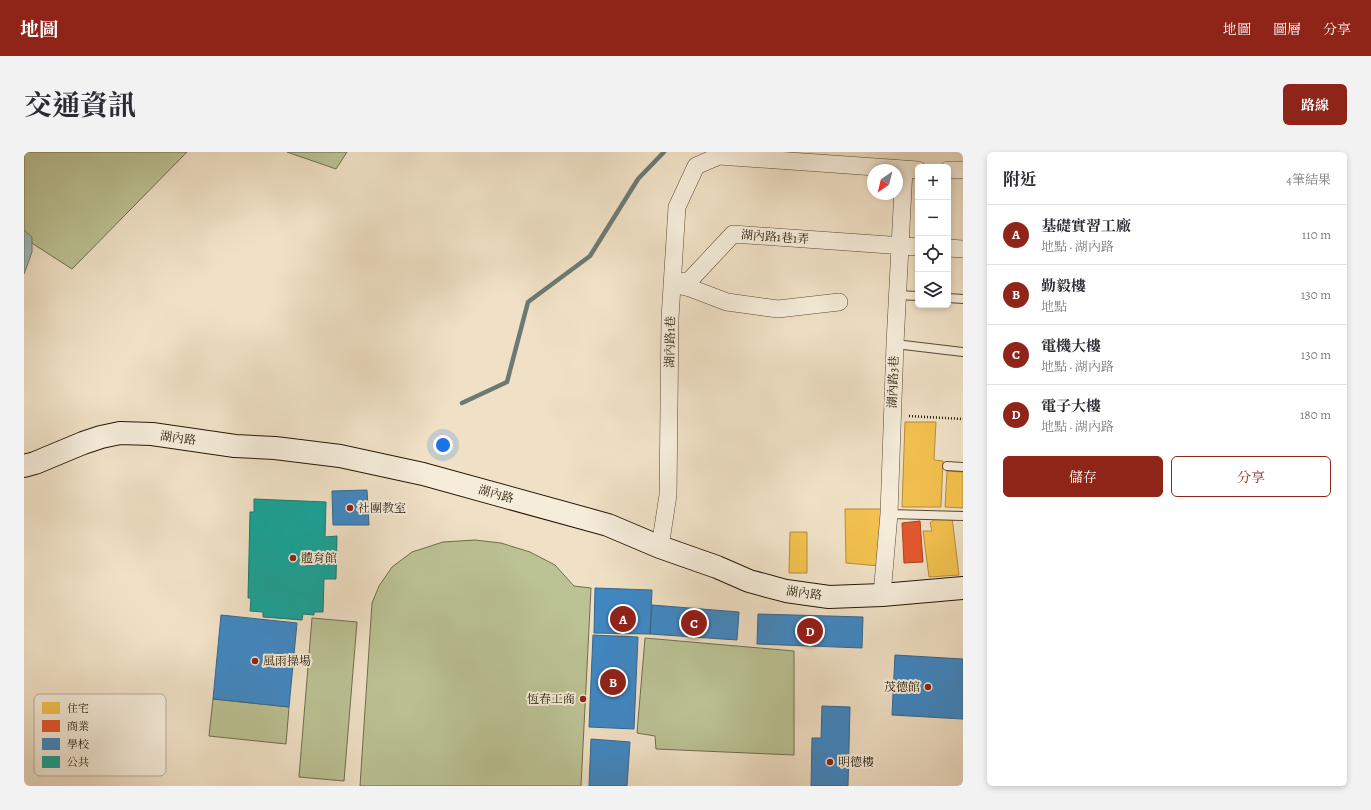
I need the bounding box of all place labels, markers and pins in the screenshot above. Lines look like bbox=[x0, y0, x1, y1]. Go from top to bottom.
place label: 社團教室 bbox=[358, 500, 406, 516]
marker: 社團教室 bbox=[345, 503, 355, 513]
place label: 體育館 bbox=[301, 550, 337, 566]
marker: 體育館 bbox=[288, 553, 298, 563]
pin: A bbox=[610, 604, 636, 634]
pin: C bbox=[681, 608, 707, 638]
pin: D bbox=[797, 616, 823, 646]
place label: 風雨操場 bbox=[263, 653, 311, 669]
marker: 風雨操場 bbox=[250, 656, 260, 666]
pin: B bbox=[600, 667, 626, 697]
place label: 茂德館 bbox=[884, 679, 920, 695]
marker: 茂德館 bbox=[923, 682, 933, 692]
place label: 恆春工商 bbox=[527, 691, 575, 707]
marker: 恆春工商 bbox=[578, 694, 588, 704]
place label: 明德樓 bbox=[838, 754, 874, 770]
marker: 明德樓 bbox=[825, 757, 835, 767]

